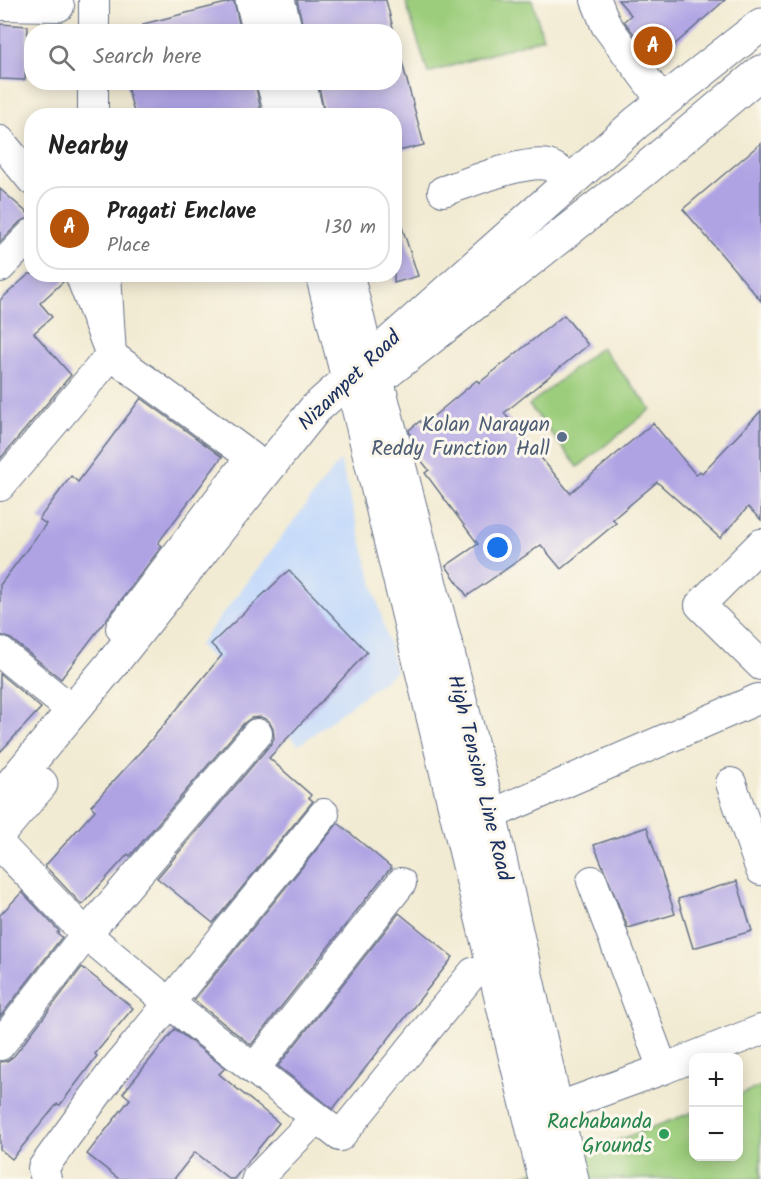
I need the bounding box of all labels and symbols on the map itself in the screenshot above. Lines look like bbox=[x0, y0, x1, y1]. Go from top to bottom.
pin: A bbox=[634, 24, 672, 68]
street label: Nizampet Road bbox=[291, 323, 410, 439]
place label: Kolan Narayan Reddy Function Hall bbox=[371, 409, 550, 466]
marker: Kolan Narayan Reddy Function Hall bbox=[555, 430, 569, 444]
your location bbox=[483, 533, 512, 562]
street label: High Tension Line Road bbox=[437, 671, 521, 885]
place label: Rachabanda Grounds bbox=[547, 1106, 652, 1163]
marker: Rachabanda Grounds bbox=[657, 1127, 671, 1141]

